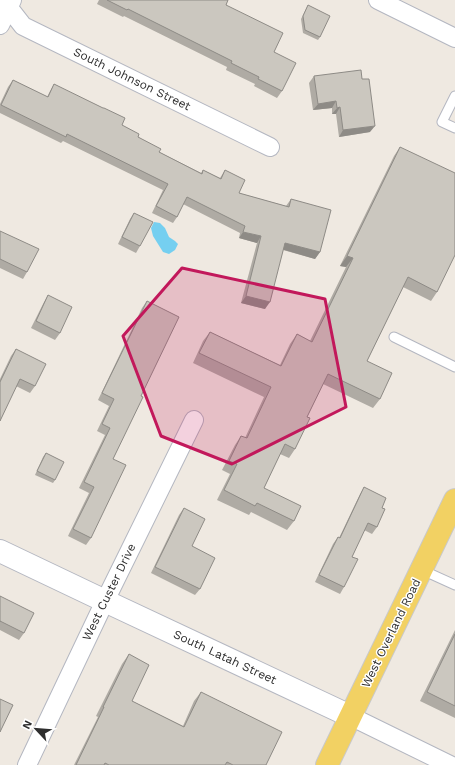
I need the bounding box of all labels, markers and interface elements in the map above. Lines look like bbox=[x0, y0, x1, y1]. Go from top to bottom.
street label: South Johnson Street bbox=[71, 45, 193, 113]
street label: West Custer Drive bbox=[79, 541, 139, 643]
street label: West Overland Road bbox=[359, 576, 423, 690]
street label: South Latah Street bbox=[171, 627, 279, 687]
north arrow bbox=[16, 709, 56, 749]
text: N bbox=[20, 718, 35, 731]

